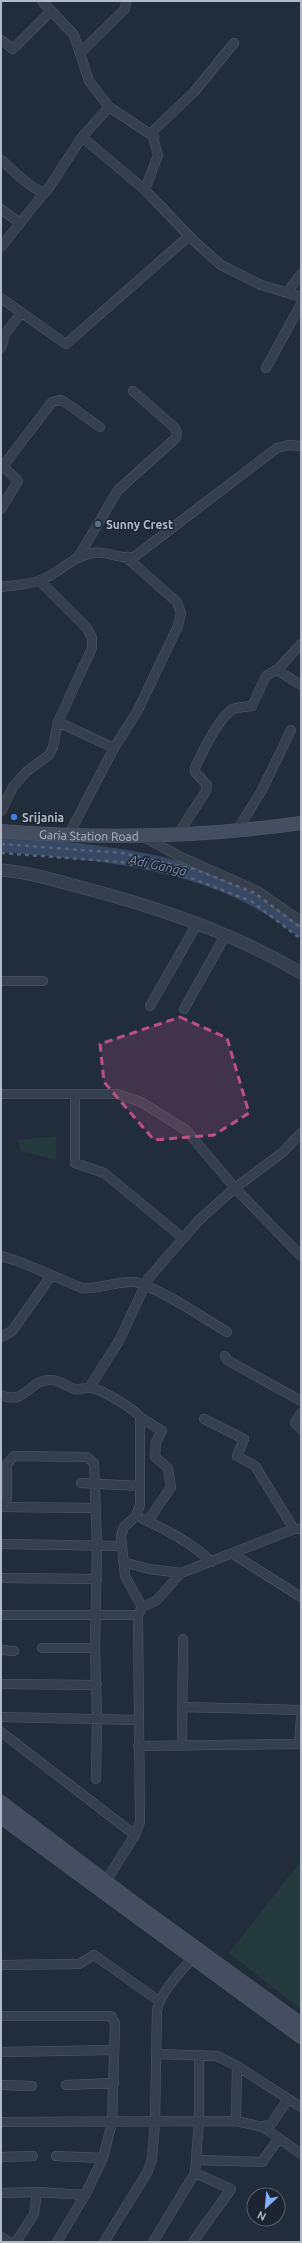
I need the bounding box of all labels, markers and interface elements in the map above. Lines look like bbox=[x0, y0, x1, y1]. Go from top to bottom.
place label: Sunny Crest bbox=[106, 518, 173, 531]
marker: Sunny Crest bbox=[93, 519, 103, 529]
place label: Srijania bbox=[22, 811, 64, 824]
marker: Srijania bbox=[9, 812, 19, 822]
street label: Garia Station Road bbox=[39, 827, 139, 842]
water label: Adi Ganga bbox=[127, 852, 188, 878]
north arrow bbox=[246, 2187, 286, 2227]
text: N bbox=[255, 2209, 268, 2223]

